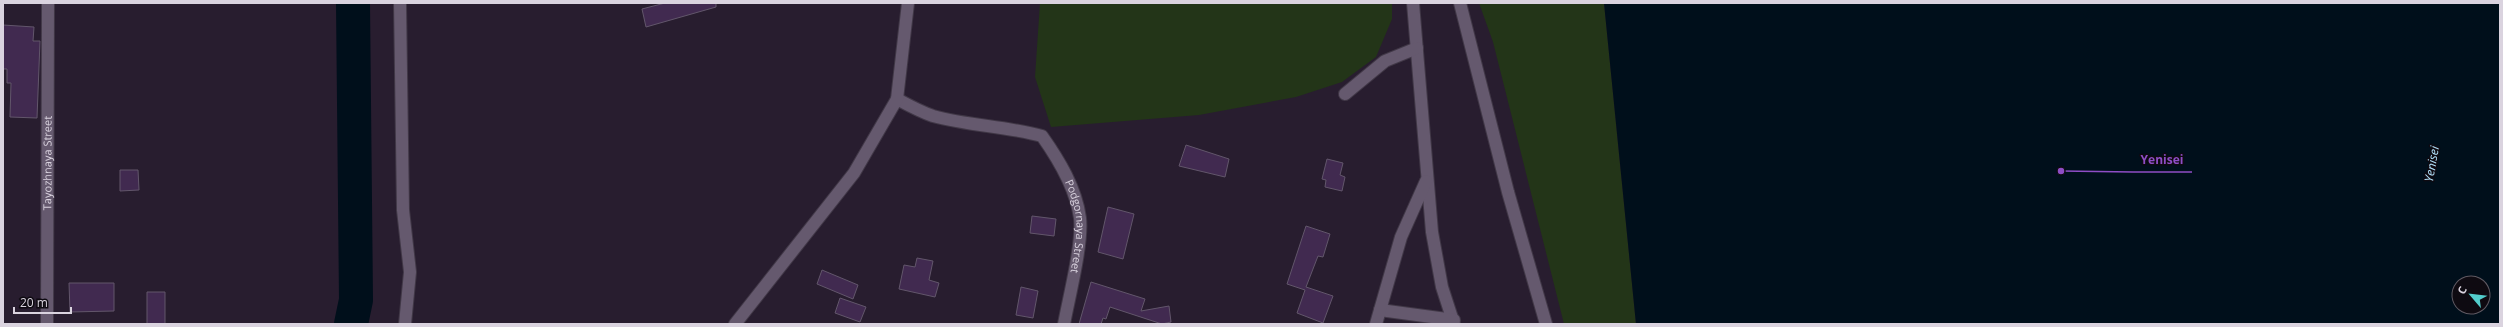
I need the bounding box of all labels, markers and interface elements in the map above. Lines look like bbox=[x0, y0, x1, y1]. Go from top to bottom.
street label: Tayozhnaya Street bbox=[39, 116, 55, 210]
water label: Yenisei bbox=[2420, 144, 2443, 183]
callout: Yenisei bbox=[2133, 148, 2192, 172]
text: Yenisei bbox=[2141, 151, 2183, 168]
street label: Podgornaya Street bbox=[1062, 177, 1088, 275]
north arrow bbox=[2451, 275, 2491, 315]
text: С bbox=[2453, 283, 2470, 297]
scale bar bbox=[14, 289, 71, 315]
text: 20 m bbox=[20, 294, 48, 311]

